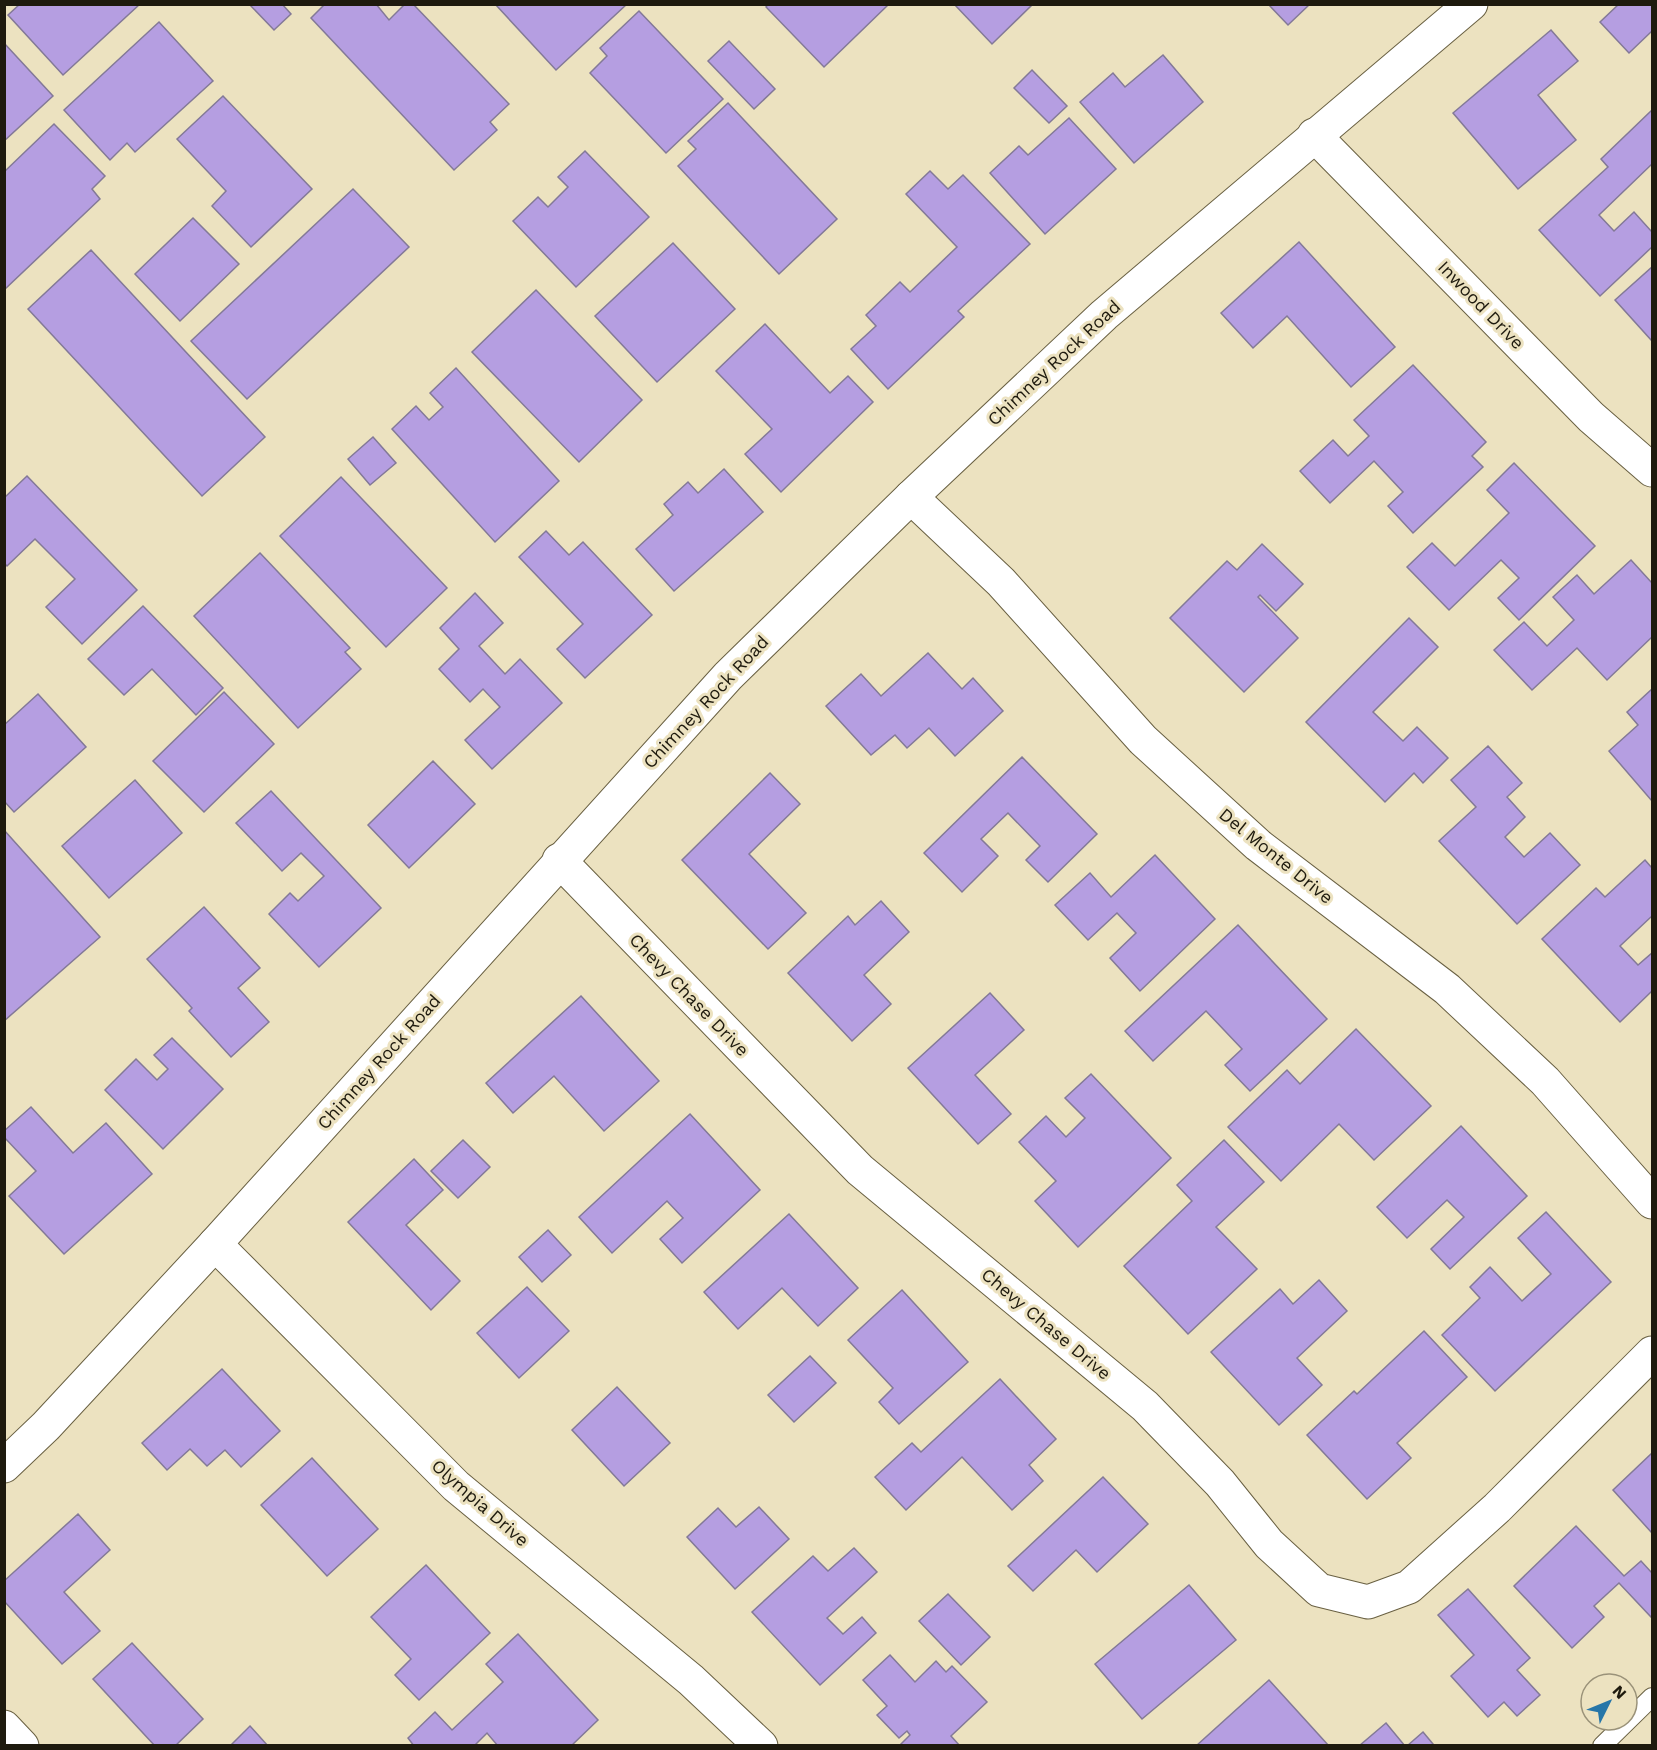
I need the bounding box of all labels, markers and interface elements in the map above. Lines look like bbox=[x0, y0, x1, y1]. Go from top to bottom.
street label: Inwood Drive bbox=[1434, 256, 1529, 353]
street label: Chimney Rock Road bbox=[983, 296, 1124, 430]
street label: Chimney Rock Road bbox=[639, 631, 773, 772]
street label: Del Monte Drive bbox=[1215, 803, 1337, 908]
street label: Chevy Chase Drive bbox=[625, 929, 753, 1060]
street label: Chimney Rock Road bbox=[313, 990, 445, 1133]
street label: Chevy Chase Drive bbox=[977, 1263, 1115, 1384]
street label: Olympia Drive bbox=[428, 1455, 533, 1550]
north arrow bbox=[1579, 1672, 1639, 1732]
text: N bbox=[1609, 1681, 1631, 1703]

